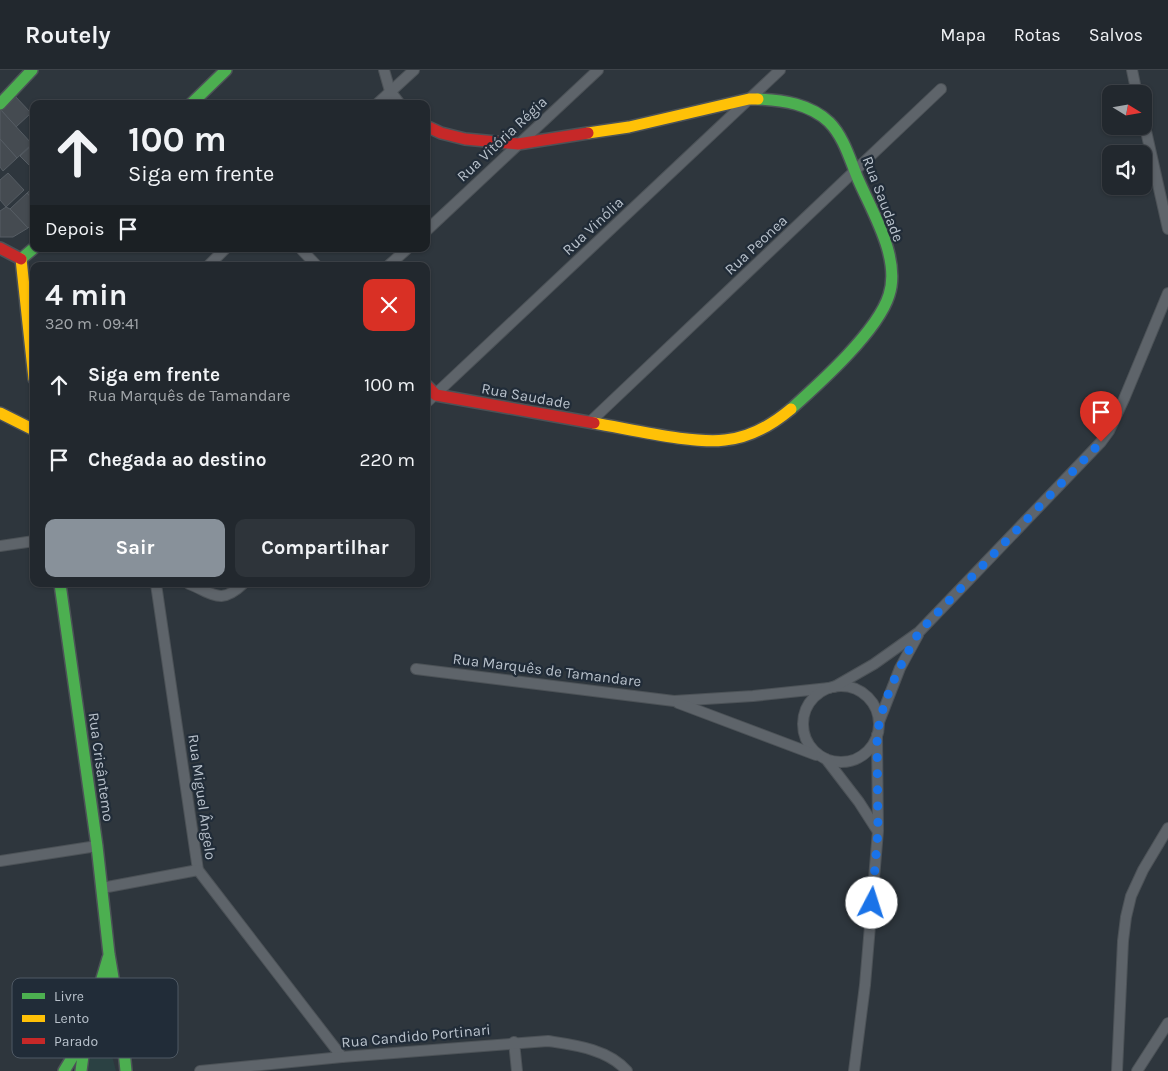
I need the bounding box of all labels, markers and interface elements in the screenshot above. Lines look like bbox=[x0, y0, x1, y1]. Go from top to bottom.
text: Routely bbox=[25, 21, 111, 49]
text: Mapa bbox=[940, 24, 986, 46]
text: Rotas bbox=[1014, 24, 1061, 46]
text: Salvos bbox=[1089, 24, 1143, 46]
north arrow bbox=[1102, 85, 1152, 135]
map controls bbox=[1102, 85, 1152, 195]
street label: Rua Vitória Régia bbox=[453, 93, 551, 185]
text: 100 m bbox=[128, 119, 227, 160]
icon: ahead bbox=[45, 120, 110, 185]
button: sound bbox=[1102, 145, 1152, 195]
street label: Rua Saudade bbox=[858, 154, 908, 244]
text: Siga em frente bbox=[128, 161, 274, 187]
street label: Rua Vinólia bbox=[559, 193, 627, 259]
street label: Rua Peonea bbox=[721, 211, 791, 279]
icon: arrive bbox=[114, 215, 142, 243]
text: Depois bbox=[45, 218, 104, 240]
text: 4 min bbox=[45, 277, 127, 313]
button: close bbox=[363, 279, 415, 331]
text: 320 m · 09:41 bbox=[45, 314, 139, 333]
text: Siga em frente bbox=[88, 364, 220, 386]
icon: ahead bbox=[45, 371, 73, 399]
text: 100 m bbox=[364, 374, 415, 396]
street label: Rua Saudade bbox=[480, 379, 572, 413]
text: Rua Marquês de Tamandare bbox=[88, 386, 290, 405]
pin bbox=[1080, 391, 1122, 442]
icon: arrive bbox=[1087, 398, 1115, 426]
icon: arrive bbox=[45, 446, 73, 474]
text: Chegada ao destino bbox=[88, 449, 266, 471]
text: 220 m bbox=[359, 449, 415, 471]
button: Sair bbox=[45, 519, 225, 577]
button: Compartilhar bbox=[235, 519, 415, 577]
street label: Rua Marquês de Tamandare bbox=[452, 650, 642, 690]
street label: Rua Crisântemo bbox=[84, 711, 118, 823]
street label: Rua Miguel Ângelo bbox=[184, 733, 220, 861]
position arrow bbox=[845, 876, 897, 928]
legend bbox=[12, 978, 178, 1058]
text: Livre bbox=[54, 988, 84, 1005]
text: Lento bbox=[54, 1010, 89, 1027]
street label: Rua Candido Portinari bbox=[341, 1021, 491, 1051]
text: Parado bbox=[54, 1033, 98, 1050]

